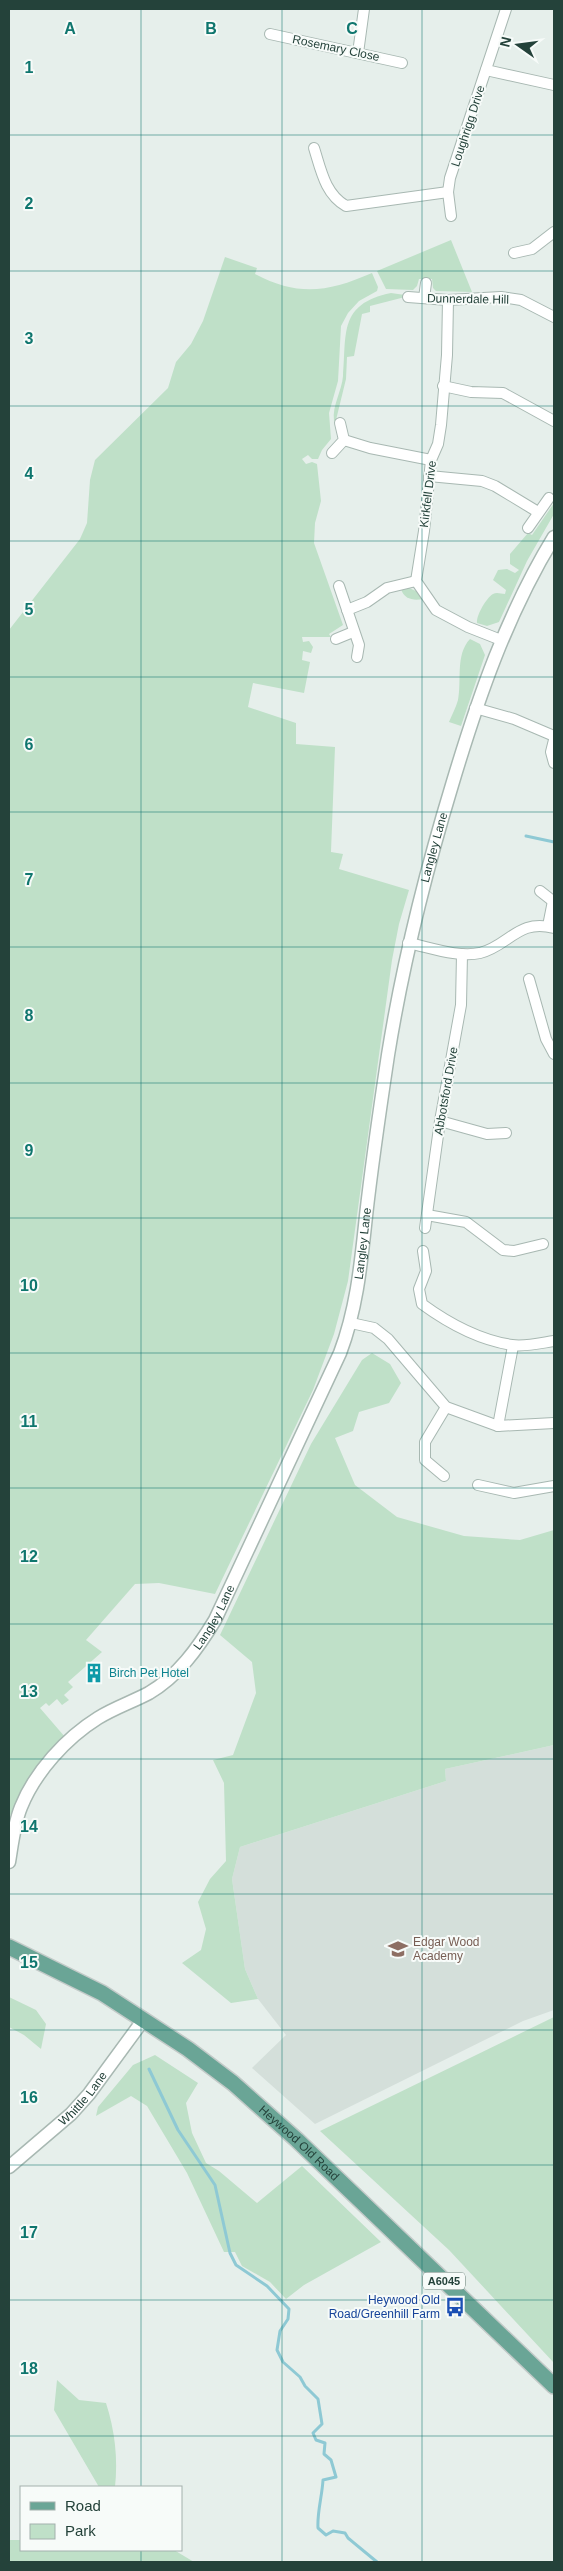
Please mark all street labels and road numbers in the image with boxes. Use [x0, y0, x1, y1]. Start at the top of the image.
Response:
street label: Rosemary Close [291, 32, 381, 64]
street label: Loughrigg Drive [448, 83, 488, 168]
street label: Dunnerdale Hill [427, 291, 509, 307]
street label: Kirkfell Drive [417, 459, 439, 528]
street label: Langley Lane [418, 810, 451, 884]
street label: Abbotsford Drive [431, 1045, 461, 1136]
street label: Langley Lane [352, 1207, 374, 1280]
street label: Langley Lane [190, 1582, 238, 1653]
street label: Whittle Lane [56, 2069, 110, 2128]
street label: Heywood Old Road [256, 2102, 342, 2184]
road number: A6045 [423, 2272, 465, 2290]

